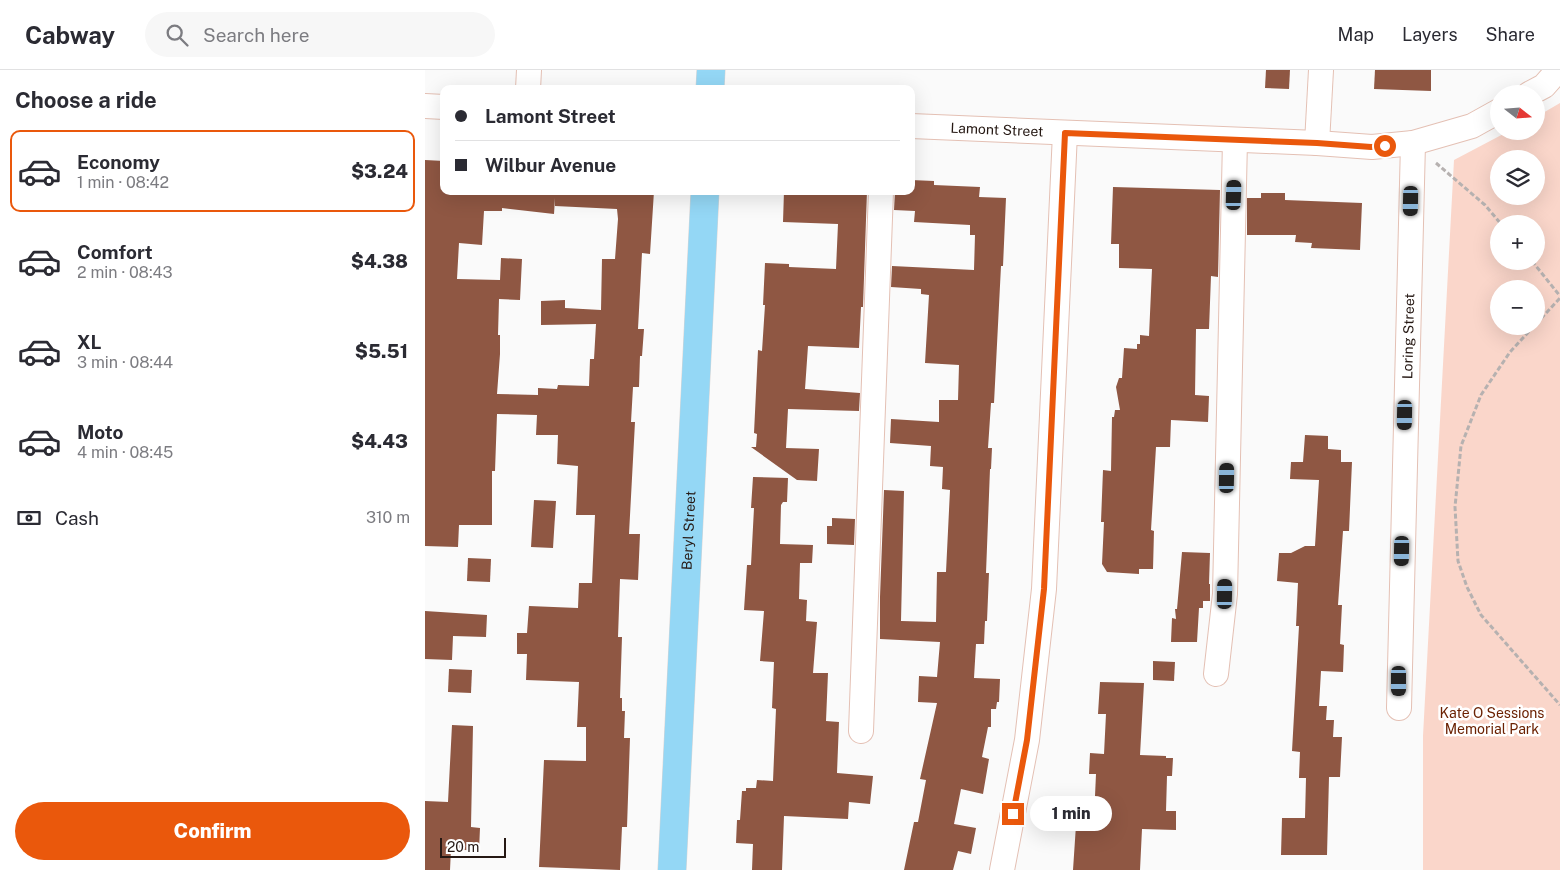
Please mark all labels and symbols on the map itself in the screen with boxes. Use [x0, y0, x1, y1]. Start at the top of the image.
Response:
north arrow [1490, 85, 1545, 140]
street label: Lamont Street [950, 120, 1044, 140]
route start [1374, 135, 1396, 157]
car [1225, 180, 1242, 210]
car [1403, 186, 1418, 216]
street label: Loring Street [1399, 293, 1417, 379]
car [1397, 400, 1412, 430]
car [1219, 463, 1234, 493]
street label: Beryl Street [679, 490, 698, 570]
car [1394, 536, 1409, 566]
car [1217, 579, 1232, 609]
car [1391, 666, 1406, 696]
park label: Kate O Sessions Memorial Park [1440, 705, 1544, 737]
callout: 1 min [1031, 796, 1113, 832]
route end [1002, 803, 1024, 825]
scale bar [440, 835, 506, 858]

